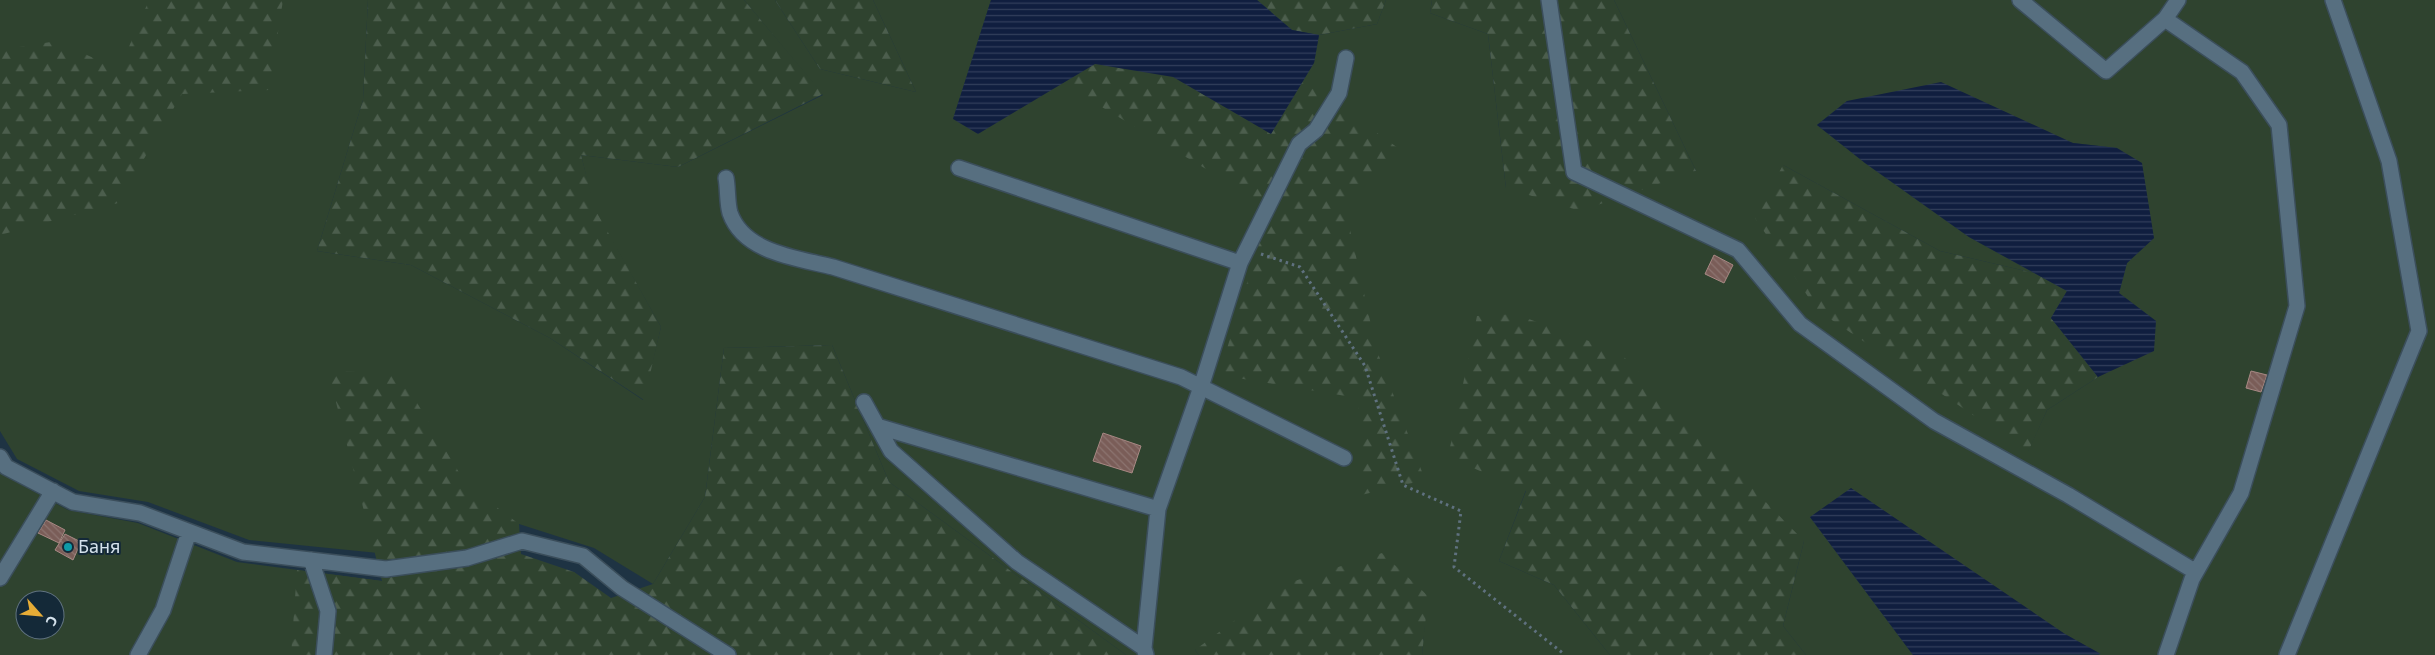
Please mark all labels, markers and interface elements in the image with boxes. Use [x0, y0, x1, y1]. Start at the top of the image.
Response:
place label: Баня [78, 534, 121, 558]
marker: Баня [62, 541, 74, 553]
north arrow [15, 590, 65, 640]
text: С [42, 613, 63, 629]

